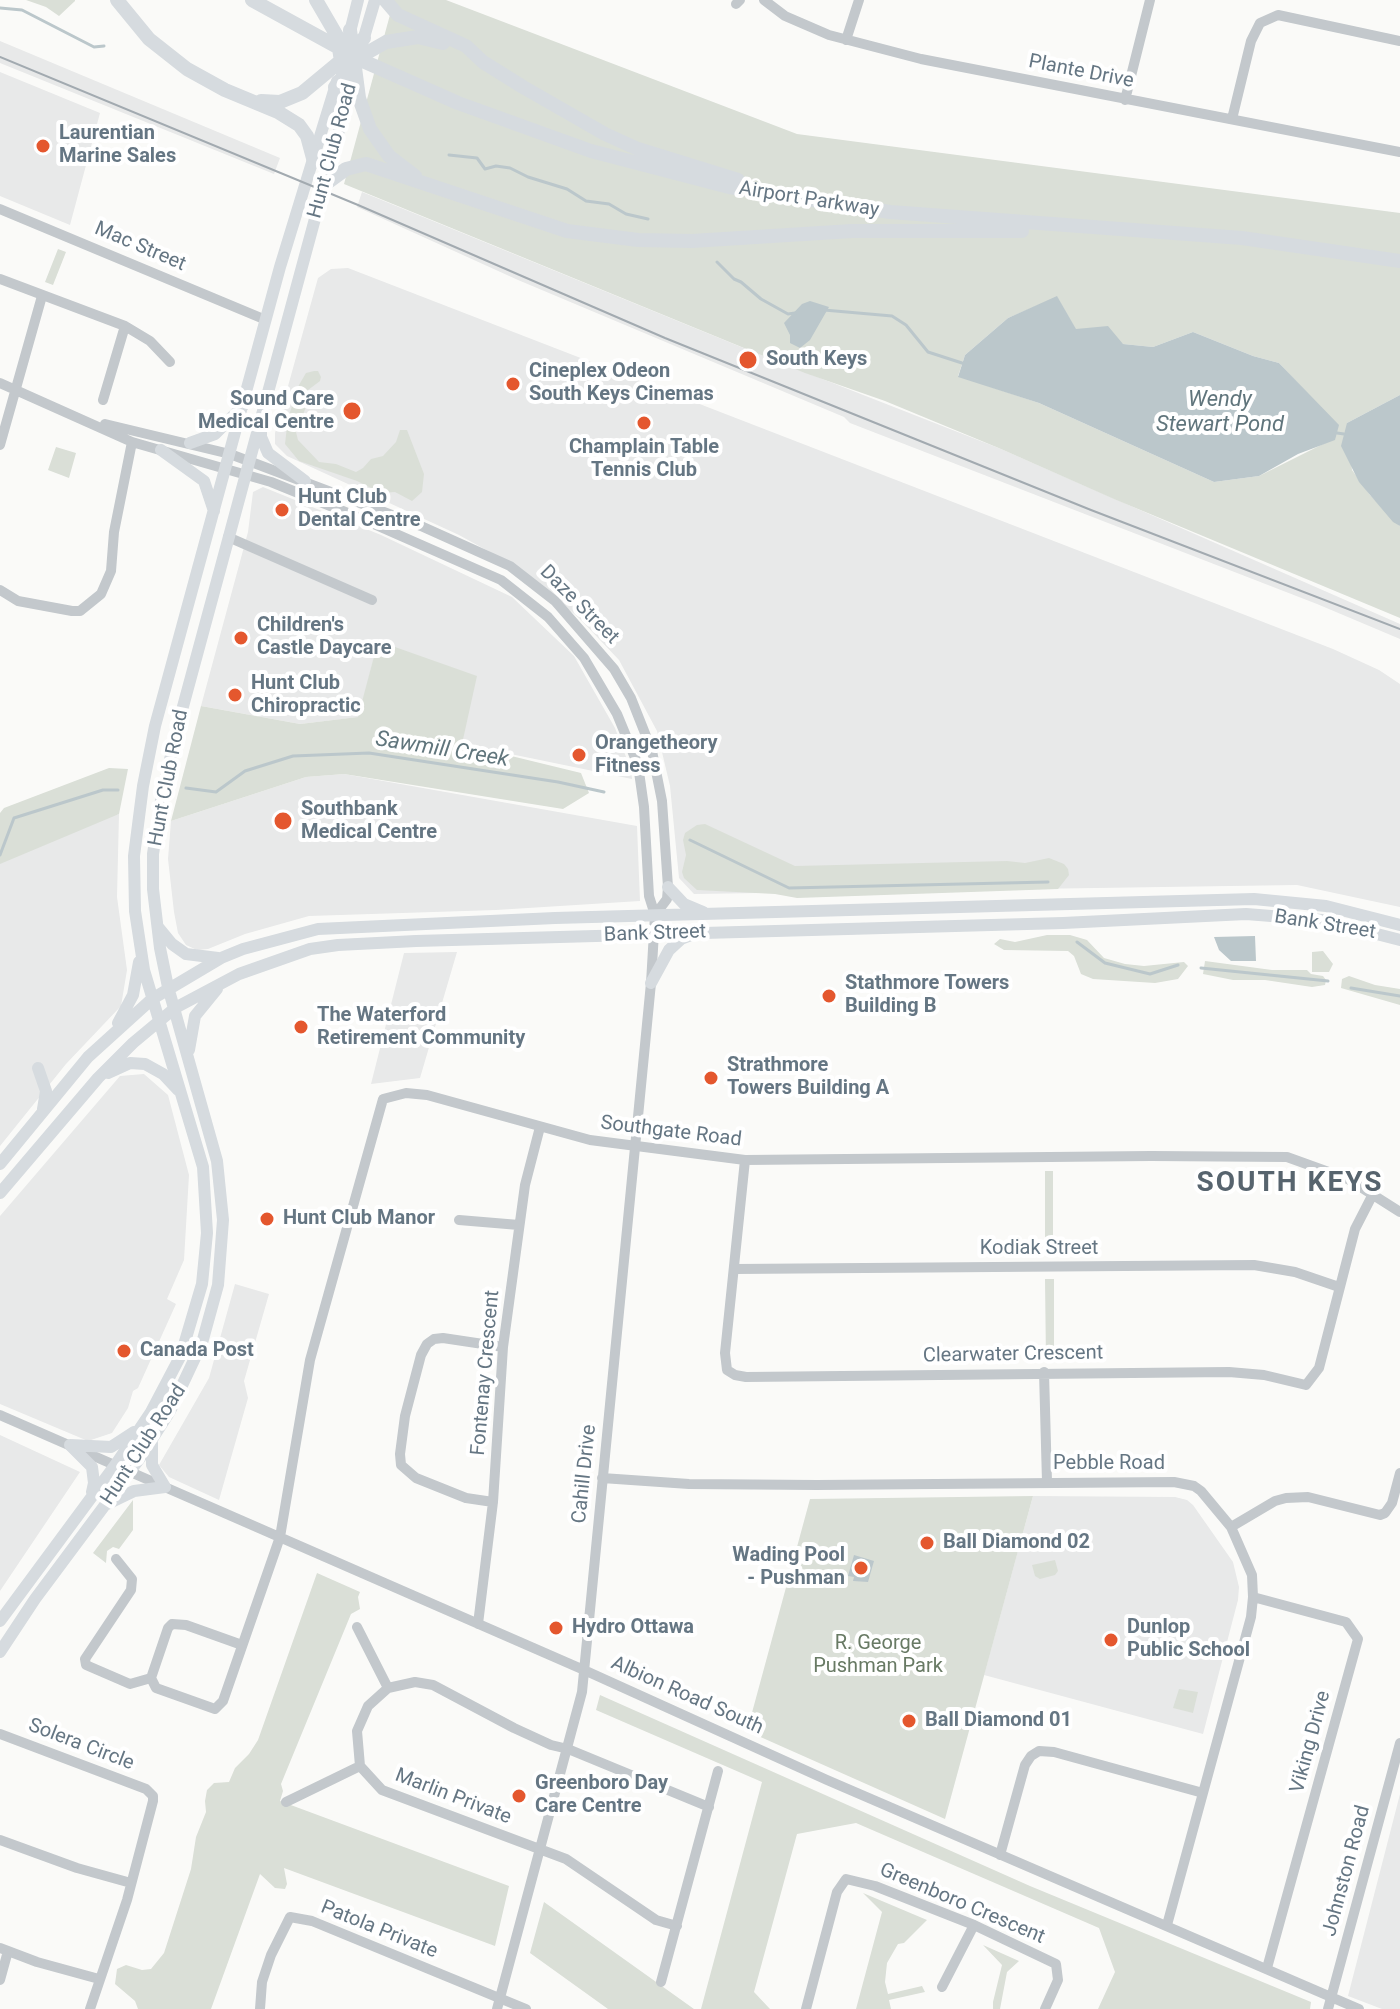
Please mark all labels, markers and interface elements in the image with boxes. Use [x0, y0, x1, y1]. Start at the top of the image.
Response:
street label: Plante Drive [1026, 50, 1136, 94]
street label: Hunt Club Road [303, 81, 363, 221]
place label: Laurentian Marine Sales [59, 122, 176, 169]
marker: Laurentian Marine Sales [34, 137, 52, 155]
street label: Airport Parkway [737, 177, 881, 223]
street label: Mac Street [91, 217, 189, 277]
place label: South Keys [766, 348, 867, 372]
marker: South Keys [737, 349, 759, 371]
place label: Cineplex Odeon South Keys Cinemas [529, 360, 714, 407]
marker: Cineplex Odeon South Keys Cinemas [504, 375, 522, 393]
water label: Wendy Stewart Pond [1156, 387, 1284, 438]
place label: Sound Care Medical Centre [198, 388, 334, 435]
marker: Sound Care Medical Centre [341, 400, 363, 422]
marker: Champlain Table Tennis Club [635, 414, 653, 432]
place label: Champlain Table Tennis Club [569, 436, 719, 483]
place label: Hunt Club Dental Centre [298, 486, 421, 533]
marker: Hunt Club Dental Centre [273, 501, 291, 519]
street label: Daze Street [534, 560, 624, 650]
place label: Children's Castle Daycare [257, 614, 391, 661]
marker: Children's Castle Daycare [232, 629, 250, 647]
place label: Hunt Club Chiropractic [251, 672, 361, 719]
marker: Hunt Club Chiropractic [226, 686, 244, 704]
street label: Hunt Club Road [144, 708, 194, 848]
water label: Sawmill Creek [374, 726, 510, 774]
place label: Orangetheory Fitness [595, 732, 718, 779]
marker: Orangetheory Fitness [570, 746, 588, 764]
place label: Southbank Medical Centre [301, 798, 437, 845]
marker: Southbank Medical Centre [272, 810, 294, 832]
street label: Bank Street [1273, 905, 1377, 945]
street label: Bank Street [603, 920, 707, 948]
place label: Stathmore Towers Building B [845, 972, 1009, 1019]
marker: Stathmore Towers Building B [820, 987, 838, 1005]
place label: The Waterford Retirement Community [317, 1004, 525, 1051]
marker: The Waterford Retirement Community [292, 1018, 310, 1036]
place label: Strathmore Towers Building A [727, 1054, 889, 1101]
marker: Strathmore Towers Building A [702, 1069, 720, 1087]
street label: Southgate Road [599, 1111, 743, 1153]
district label: SOUTH KEYS [1197, 1167, 1383, 1201]
place label: Hunt Club Manor [283, 1207, 435, 1231]
marker: Hunt Club Manor [258, 1210, 276, 1228]
street label: Kodiak Street [980, 1237, 1098, 1261]
street label: Fontenay Crescent [467, 1289, 505, 1457]
place label: Canada Post [140, 1339, 254, 1363]
street label: Clearwater Crescent [923, 1341, 1103, 1369]
marker: Canada Post [115, 1342, 133, 1360]
street label: Hunt Club Road [96, 1380, 192, 1510]
street label: Cahill Drive [568, 1423, 602, 1525]
street label: Pebble Road [1053, 1452, 1165, 1476]
place label: Ball Diamond 02 [943, 1531, 1090, 1555]
marker: Ball Diamond 02 [918, 1534, 936, 1552]
place label: Wading Pool - Pushman [732, 1544, 845, 1591]
marker: Wading Pool - Pushman [852, 1559, 870, 1577]
place label: Hydro Ottawa [572, 1616, 694, 1640]
place label: Dunlop Public School [1127, 1616, 1250, 1663]
marker: Hydro Ottawa [547, 1619, 565, 1637]
marker: Dunlop Public School [1102, 1631, 1120, 1649]
park label: R. George Pushman Park [813, 1632, 943, 1679]
street label: Albion Road South [607, 1652, 767, 1740]
street label: Viking Drive [1286, 1688, 1336, 1796]
place label: Ball Diamond 01 [925, 1709, 1072, 1733]
marker: Ball Diamond 01 [900, 1712, 918, 1730]
street label: Solera Circle [25, 1714, 137, 1776]
street label: Marlin Private [391, 1764, 515, 1830]
place label: Greenboro Day Care Centre [535, 1772, 668, 1819]
marker: Greenboro Day Care Centre [510, 1787, 528, 1805]
street label: Johnston Road [1318, 1803, 1376, 1939]
street label: Greenboro Crescent [876, 1858, 1048, 1950]
street label: Patola Private [317, 1896, 441, 1964]

